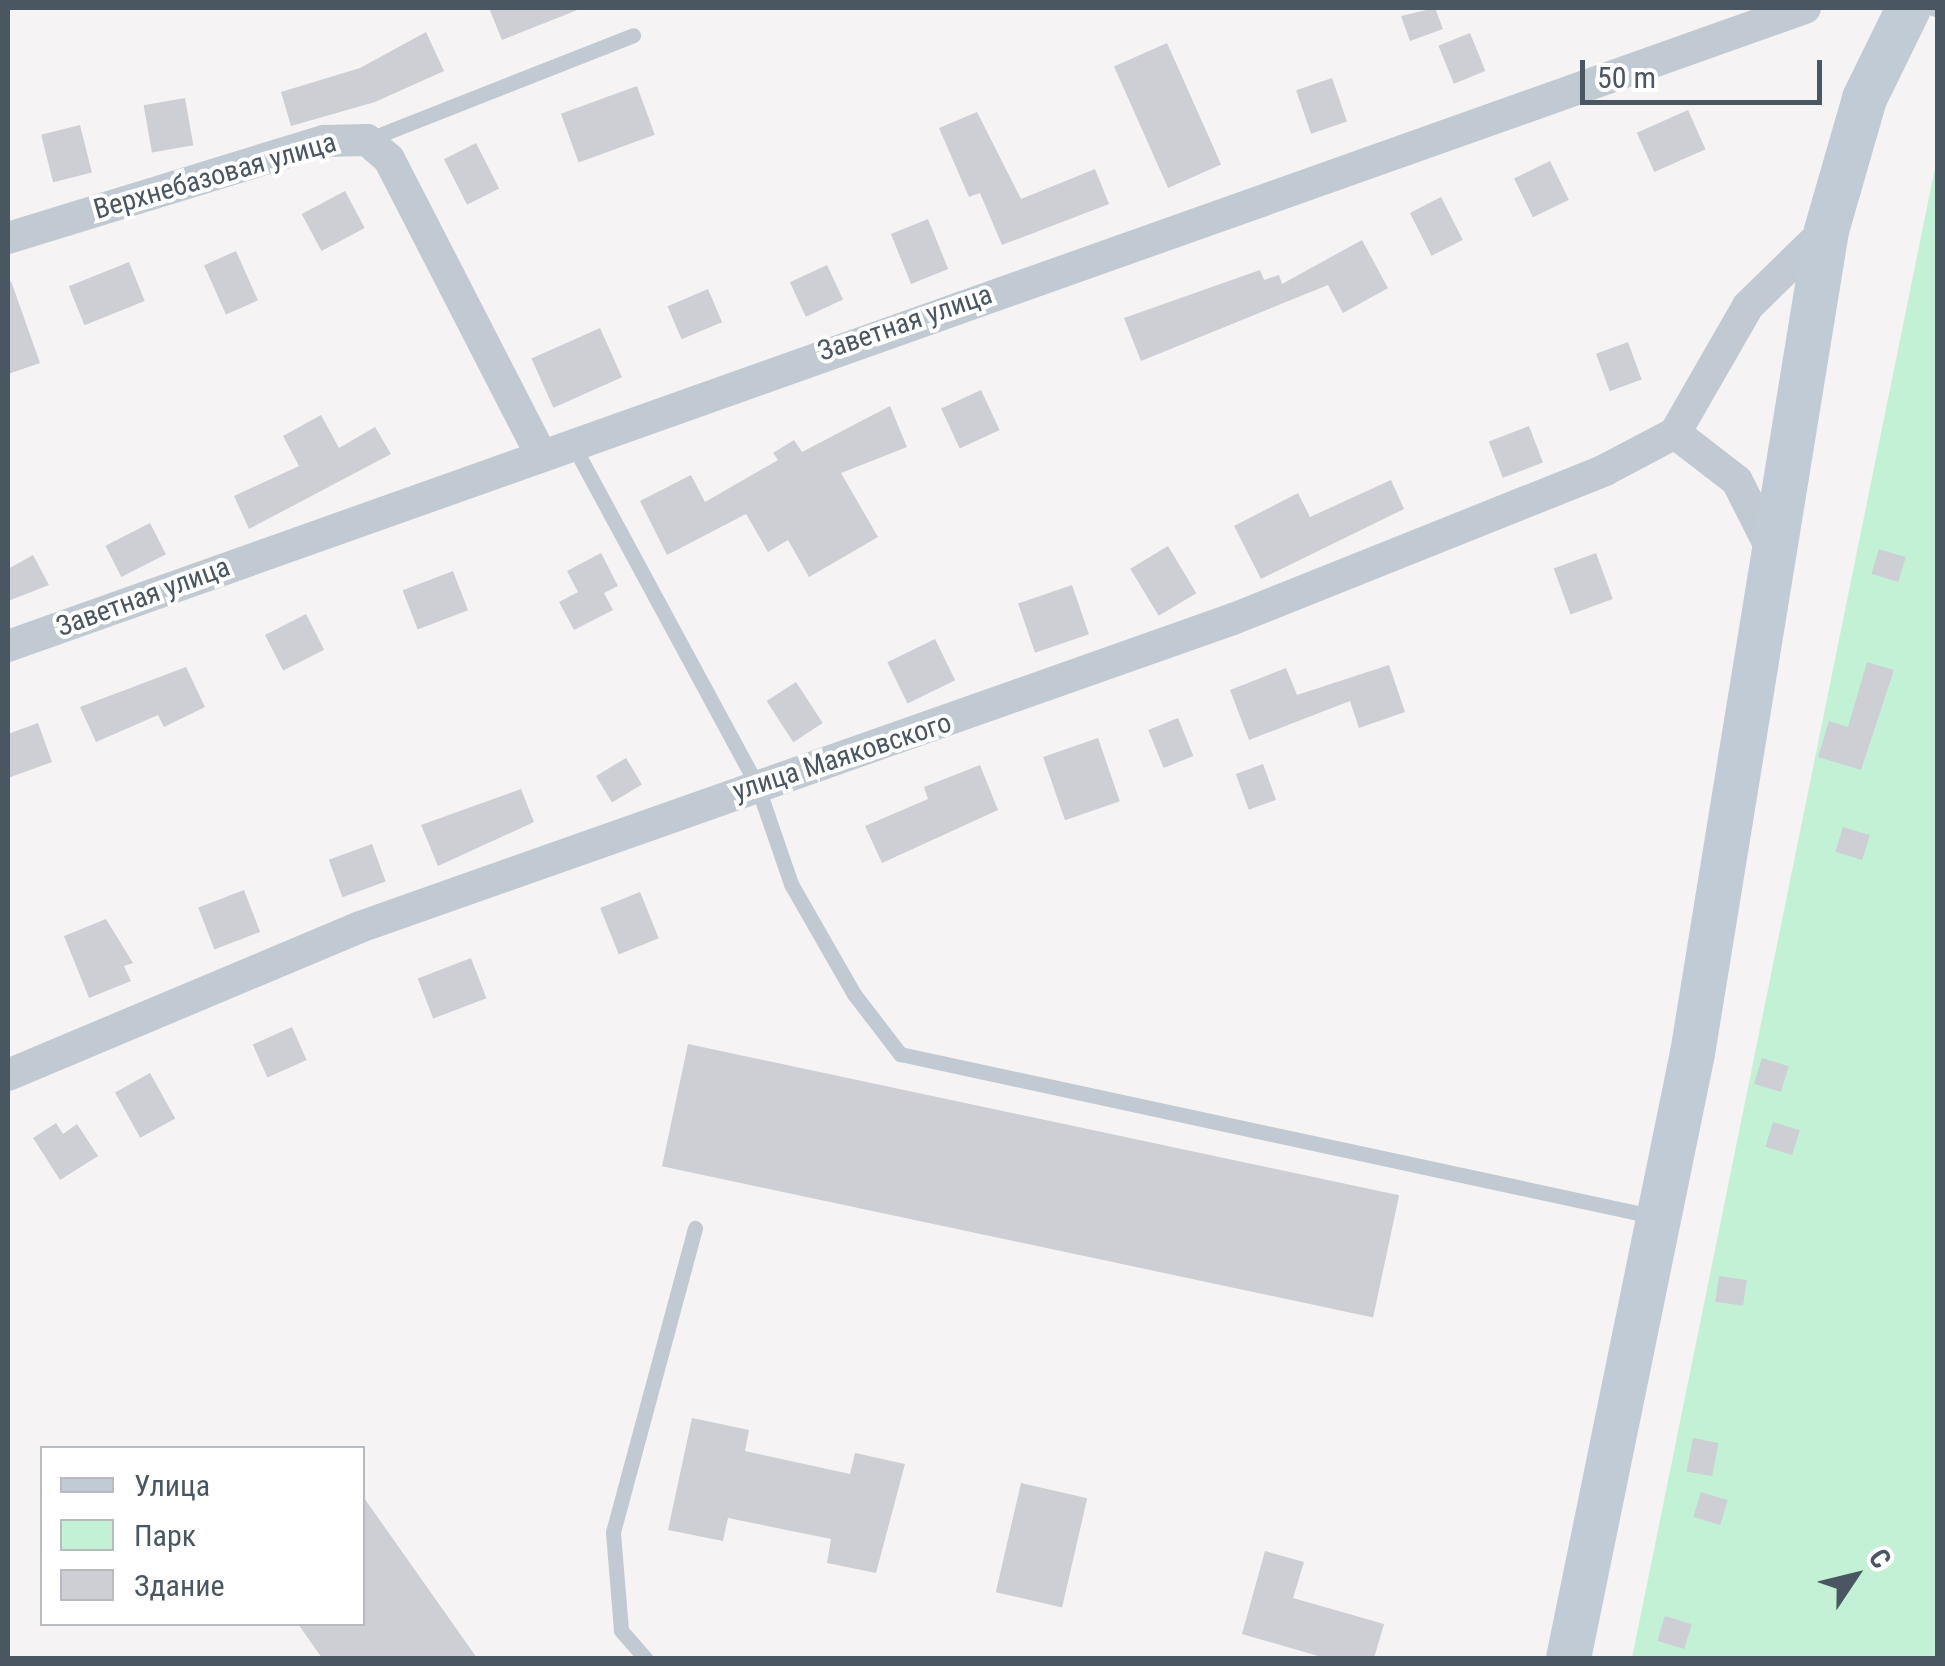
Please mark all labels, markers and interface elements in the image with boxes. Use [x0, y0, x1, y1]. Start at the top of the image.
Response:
scale bar [1585, 40, 1828, 102]
text: 50 m [1597, 60, 1656, 95]
street label: Верхнебазовая улица [90, 125, 340, 227]
street label: Заветная улица [813, 277, 997, 369]
street label: Заветная улица [52, 550, 234, 644]
street label: улица Маяковского [728, 706, 956, 808]
legend [40, 1446, 365, 1626]
text: Улица [134, 1468, 210, 1503]
text: Парк [134, 1518, 196, 1553]
north arrow [1805, 1526, 1905, 1626]
text: С [1862, 1543, 1898, 1575]
text: Здание [134, 1568, 225, 1603]

